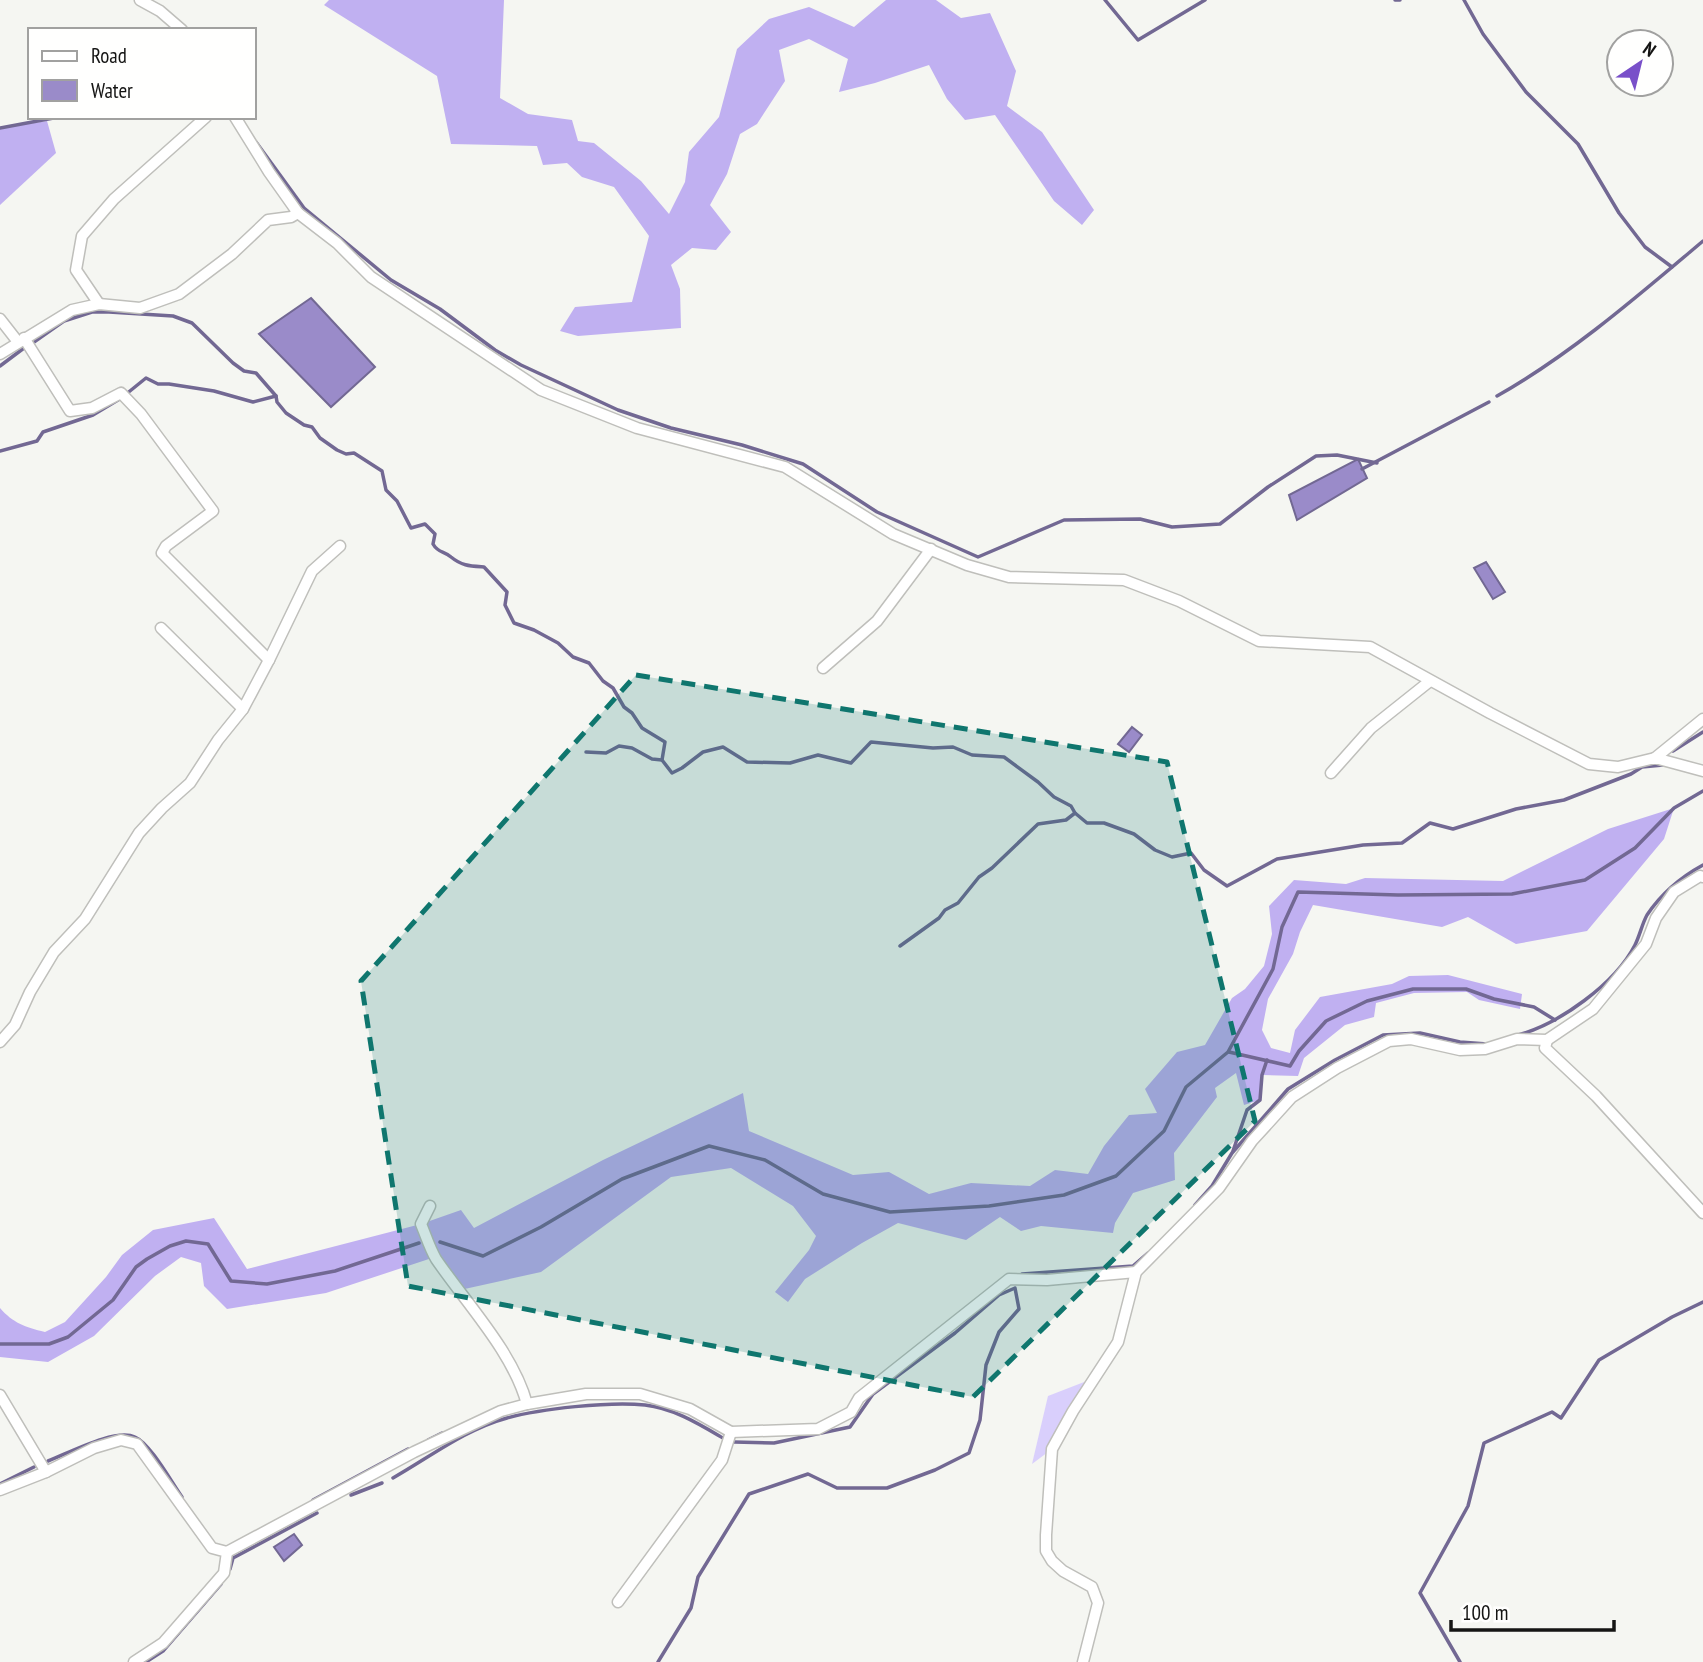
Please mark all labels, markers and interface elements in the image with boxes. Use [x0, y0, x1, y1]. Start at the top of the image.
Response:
legend [28, 28, 256, 119]
north arrow [1605, 28, 1675, 98]
text: N [1639, 36, 1661, 62]
text: Road [91, 42, 127, 69]
text: Water [91, 77, 133, 104]
scale bar [1451, 1588, 1614, 1632]
text: 100 m [1462, 1599, 1508, 1626]

